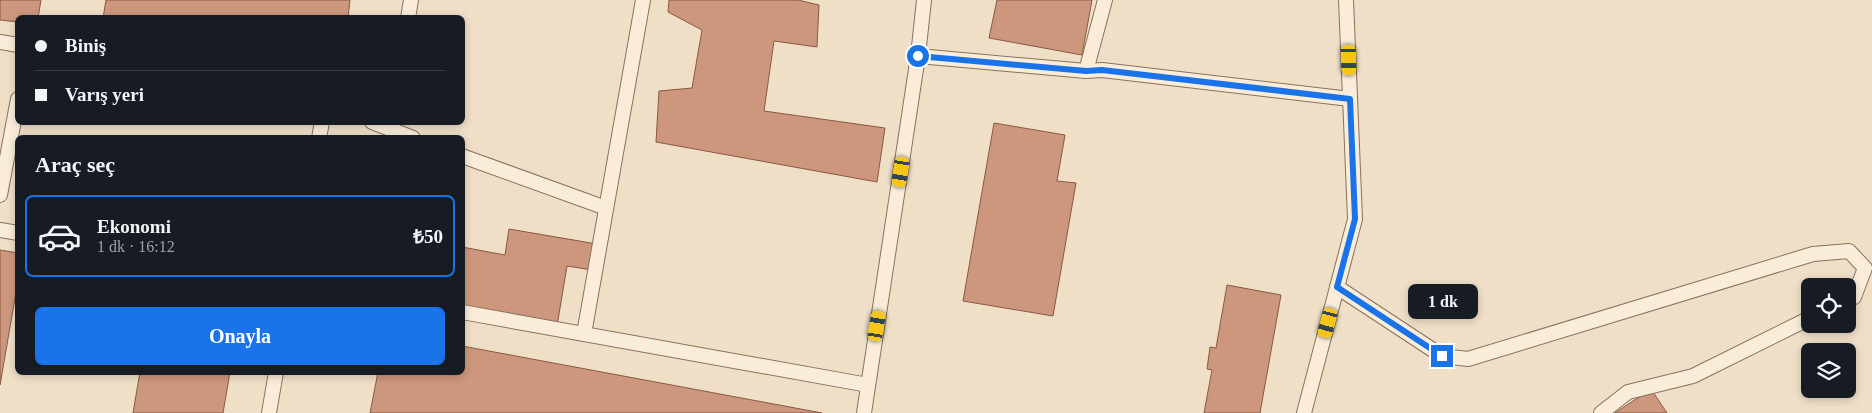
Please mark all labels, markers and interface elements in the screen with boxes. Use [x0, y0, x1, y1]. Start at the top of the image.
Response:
text: Biniş [65, 35, 106, 56]
route start [907, 45, 929, 67]
car [1340, 45, 1357, 75]
text: Varış yeri [65, 84, 144, 105]
text: Araç seç [35, 152, 115, 177]
car [891, 156, 910, 188]
icon: car [37, 214, 82, 259]
text: Ekonomi [97, 216, 171, 237]
text: ₺50 [413, 226, 443, 247]
text: 1 dk · 16:12 [97, 238, 175, 255]
map controls [1801, 278, 1856, 398]
button: locate [1801, 278, 1856, 333]
callout: 1 dk [1407, 284, 1477, 318]
text: 1 dk [1428, 293, 1458, 310]
button: Onayla [35, 307, 445, 365]
car [1316, 307, 1339, 339]
car [867, 310, 886, 342]
button: layers [1801, 343, 1856, 398]
route end [1431, 345, 1453, 367]

